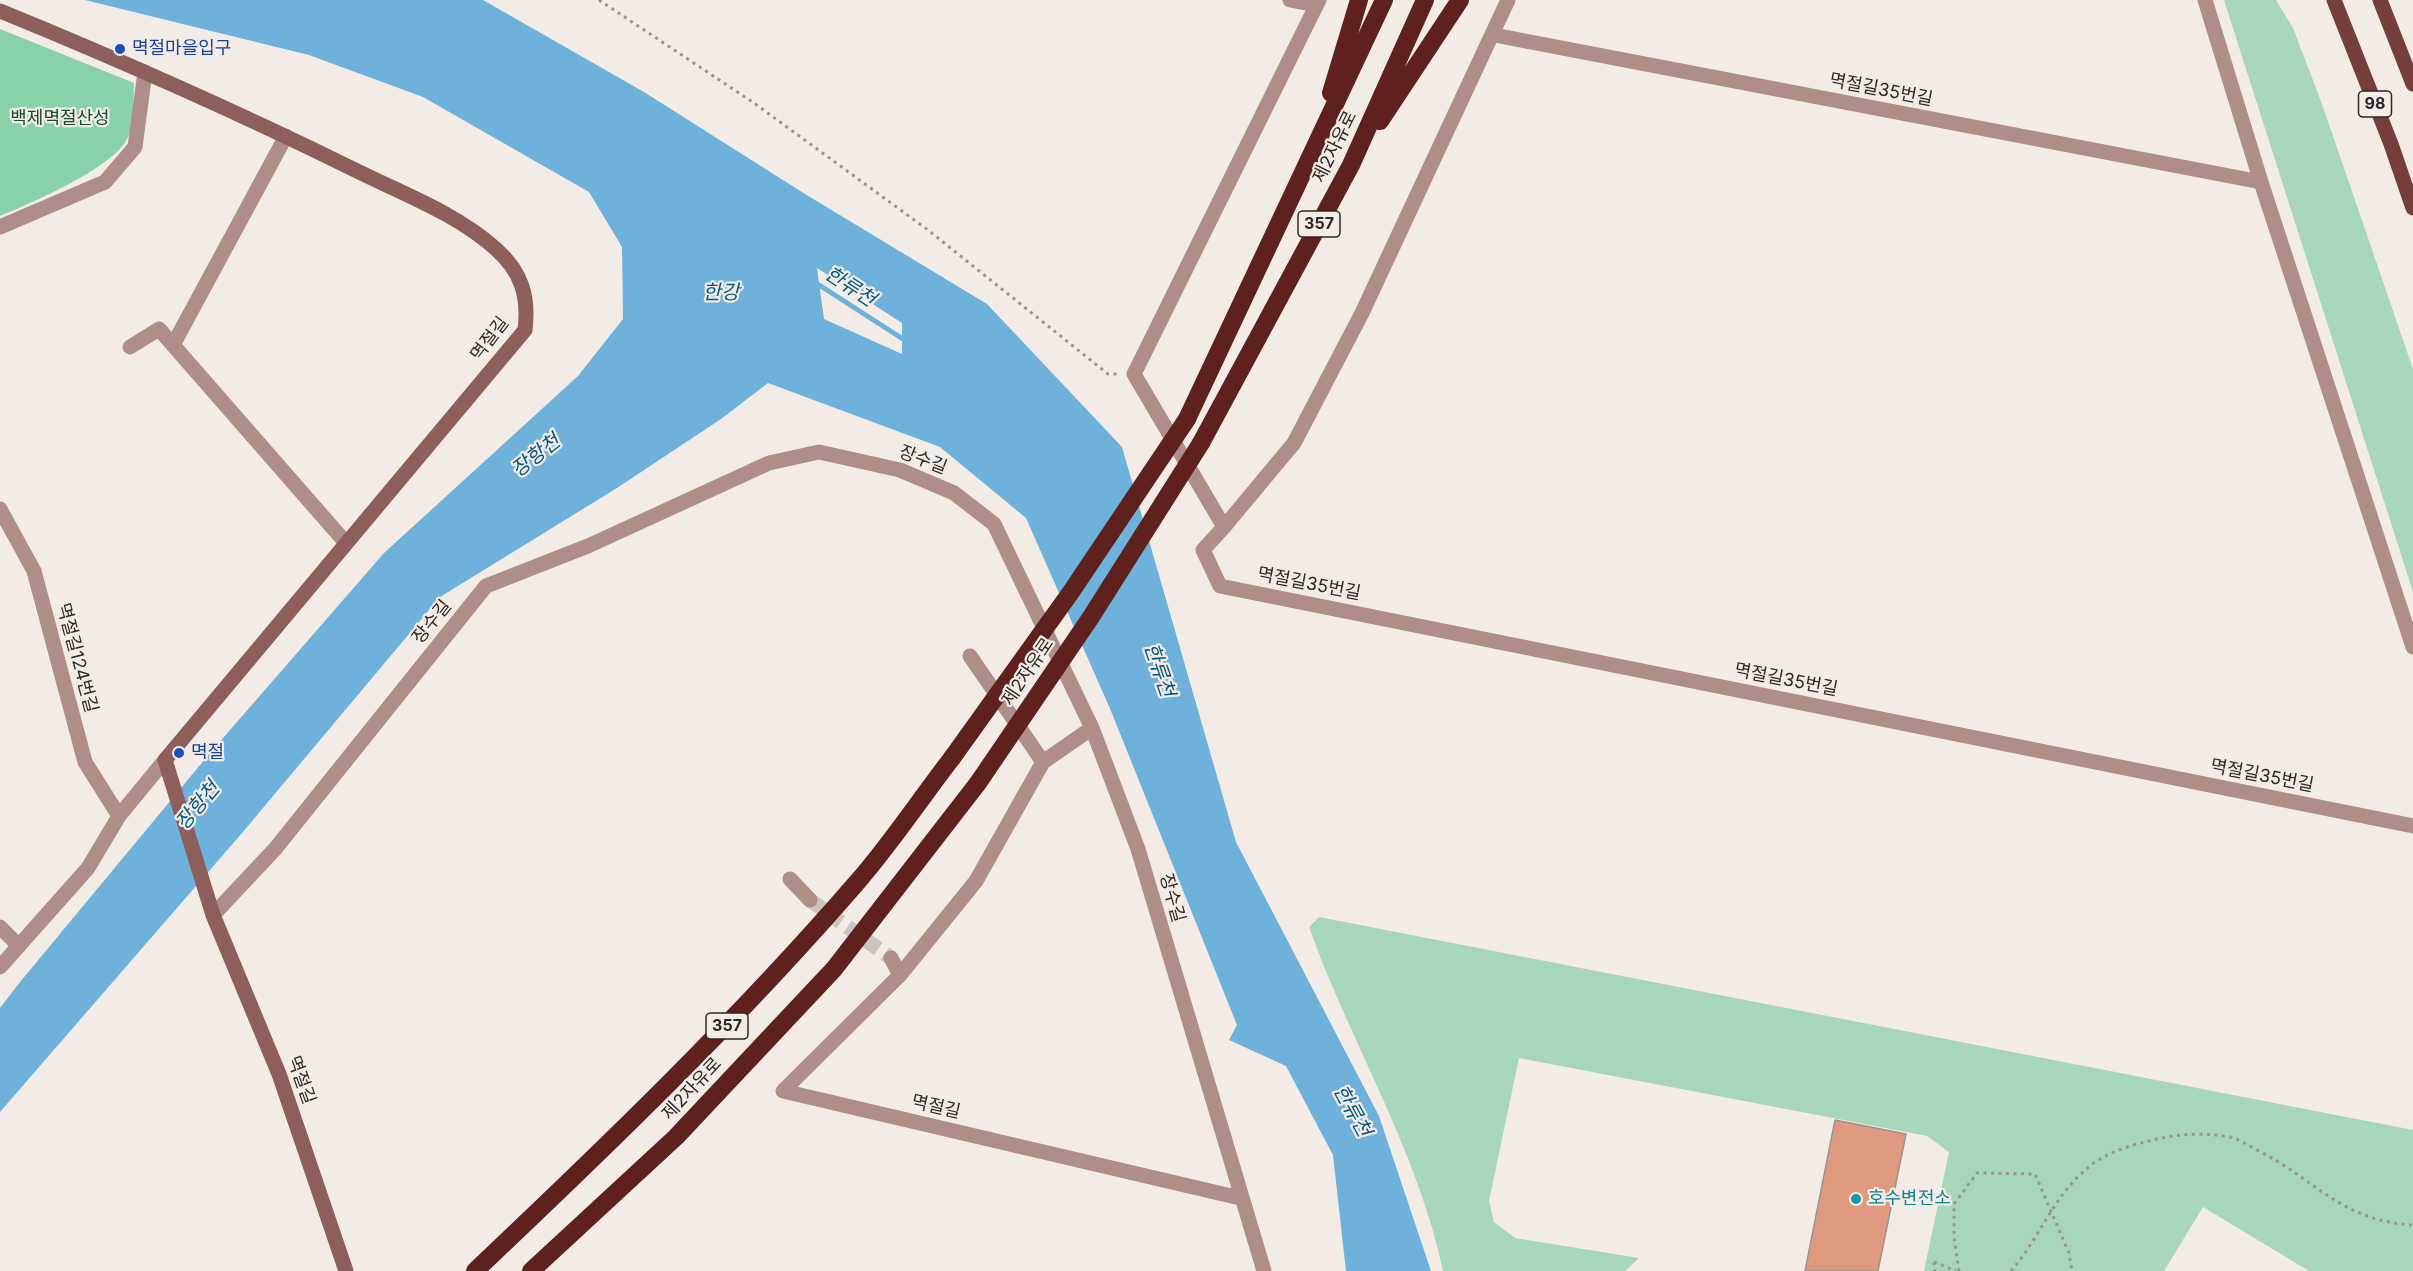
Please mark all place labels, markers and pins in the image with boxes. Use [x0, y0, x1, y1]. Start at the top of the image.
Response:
place label: 멱절마을입구 [132, 38, 231, 60]
marker: 멱절마을입구 [113, 42, 127, 56]
place label: 멱절 [191, 742, 224, 764]
marker: 멱절 [172, 746, 186, 760]
place label: 호수변전소 [1868, 1188, 1951, 1210]
marker: 호수변전소 [1849, 1192, 1863, 1206]

